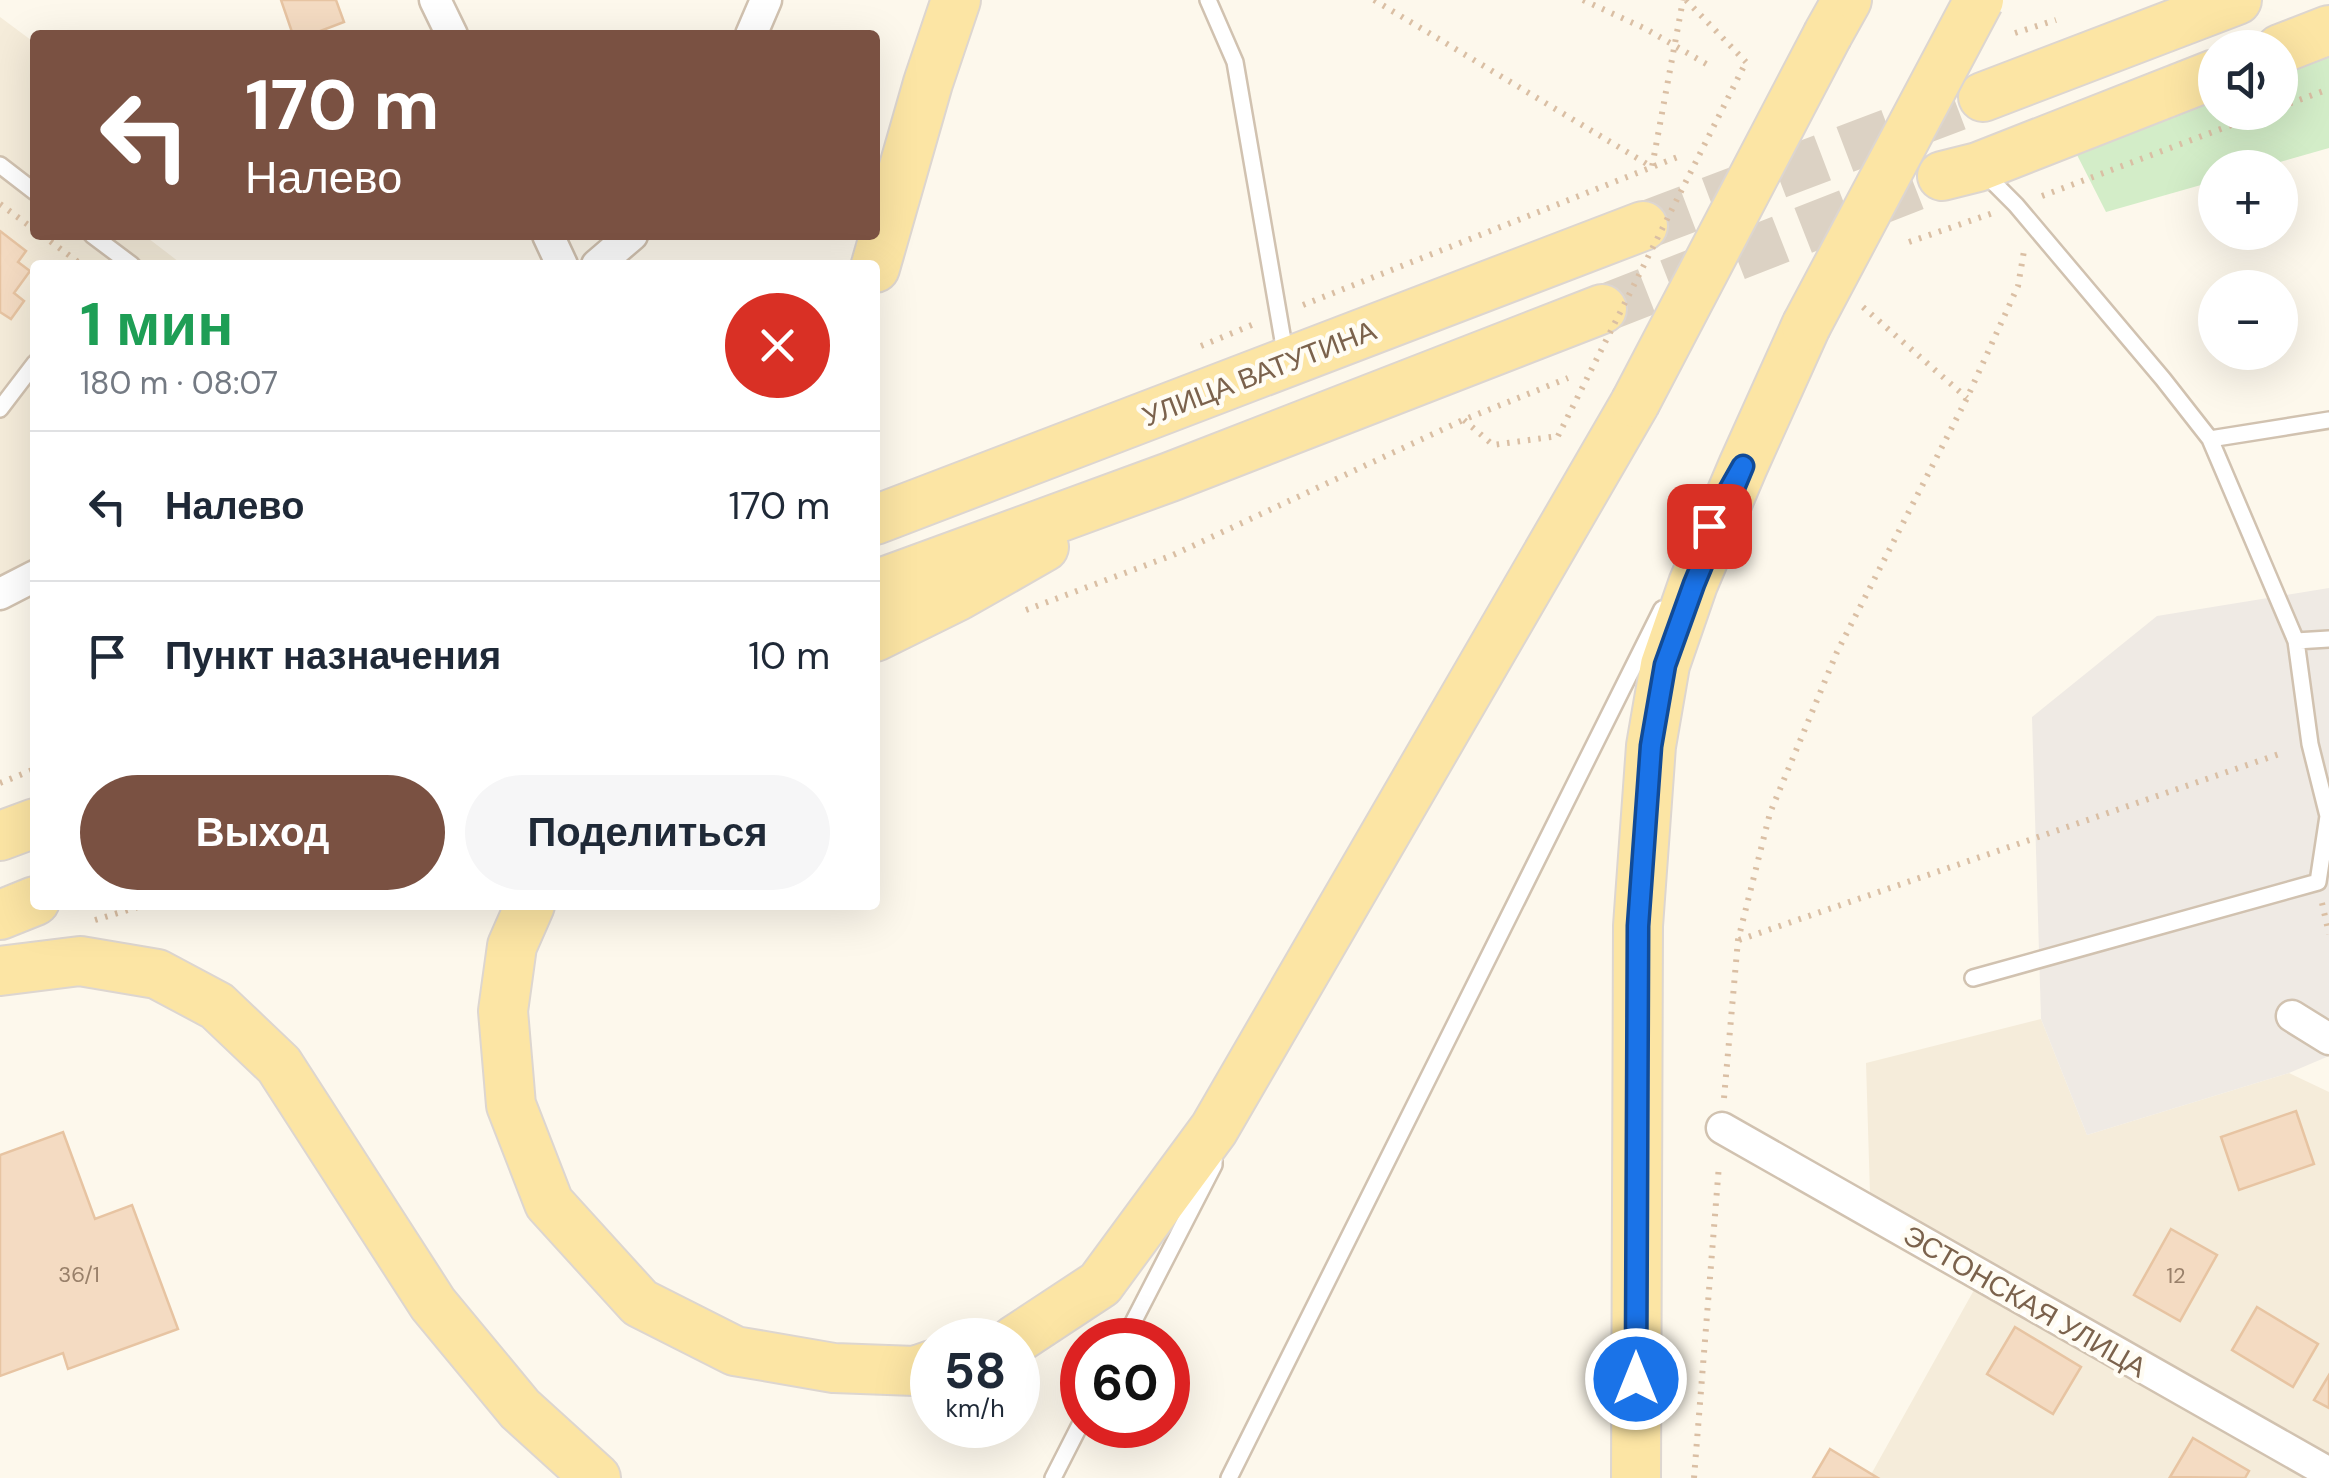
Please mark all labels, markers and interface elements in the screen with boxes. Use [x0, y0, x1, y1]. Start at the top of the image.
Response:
map controls [2198, 30, 2298, 370]
button: sound [2198, 30, 2298, 130]
text: 170 m [245, 60, 439, 151]
icon: left [80, 70, 210, 200]
text: Налево [245, 148, 402, 207]
button: + [2198, 150, 2298, 250]
button: − [2198, 270, 2298, 370]
text: 1 мин [80, 285, 233, 364]
button: close [725, 293, 830, 398]
street label: УЛИЦА ВАТУТИНА [1137, 312, 1382, 435]
text: 180 m · 08:07 [80, 362, 278, 404]
icon: left [80, 479, 135, 534]
text: Налево [165, 481, 304, 531]
text: 170 m [728, 481, 830, 531]
pin [1667, 484, 1752, 569]
icon: arrive [1682, 499, 1737, 554]
icon: arrive [80, 629, 135, 684]
text: Пункт назначения [165, 631, 501, 681]
text: 10 m [748, 631, 830, 681]
button: Выход [80, 775, 445, 890]
button: Поделиться [465, 775, 830, 890]
street label: ЭСТОНСКАЯ УЛИЦА [1896, 1217, 2153, 1386]
house number: 36/1 [58, 1260, 100, 1289]
house number: 12 [2166, 1261, 2186, 1290]
speed limit sign: 60 [1060, 1318, 1190, 1448]
position arrow [1584, 1327, 1688, 1431]
text: 58 [944, 1338, 1006, 1404]
text: km/h [945, 1392, 1005, 1425]

